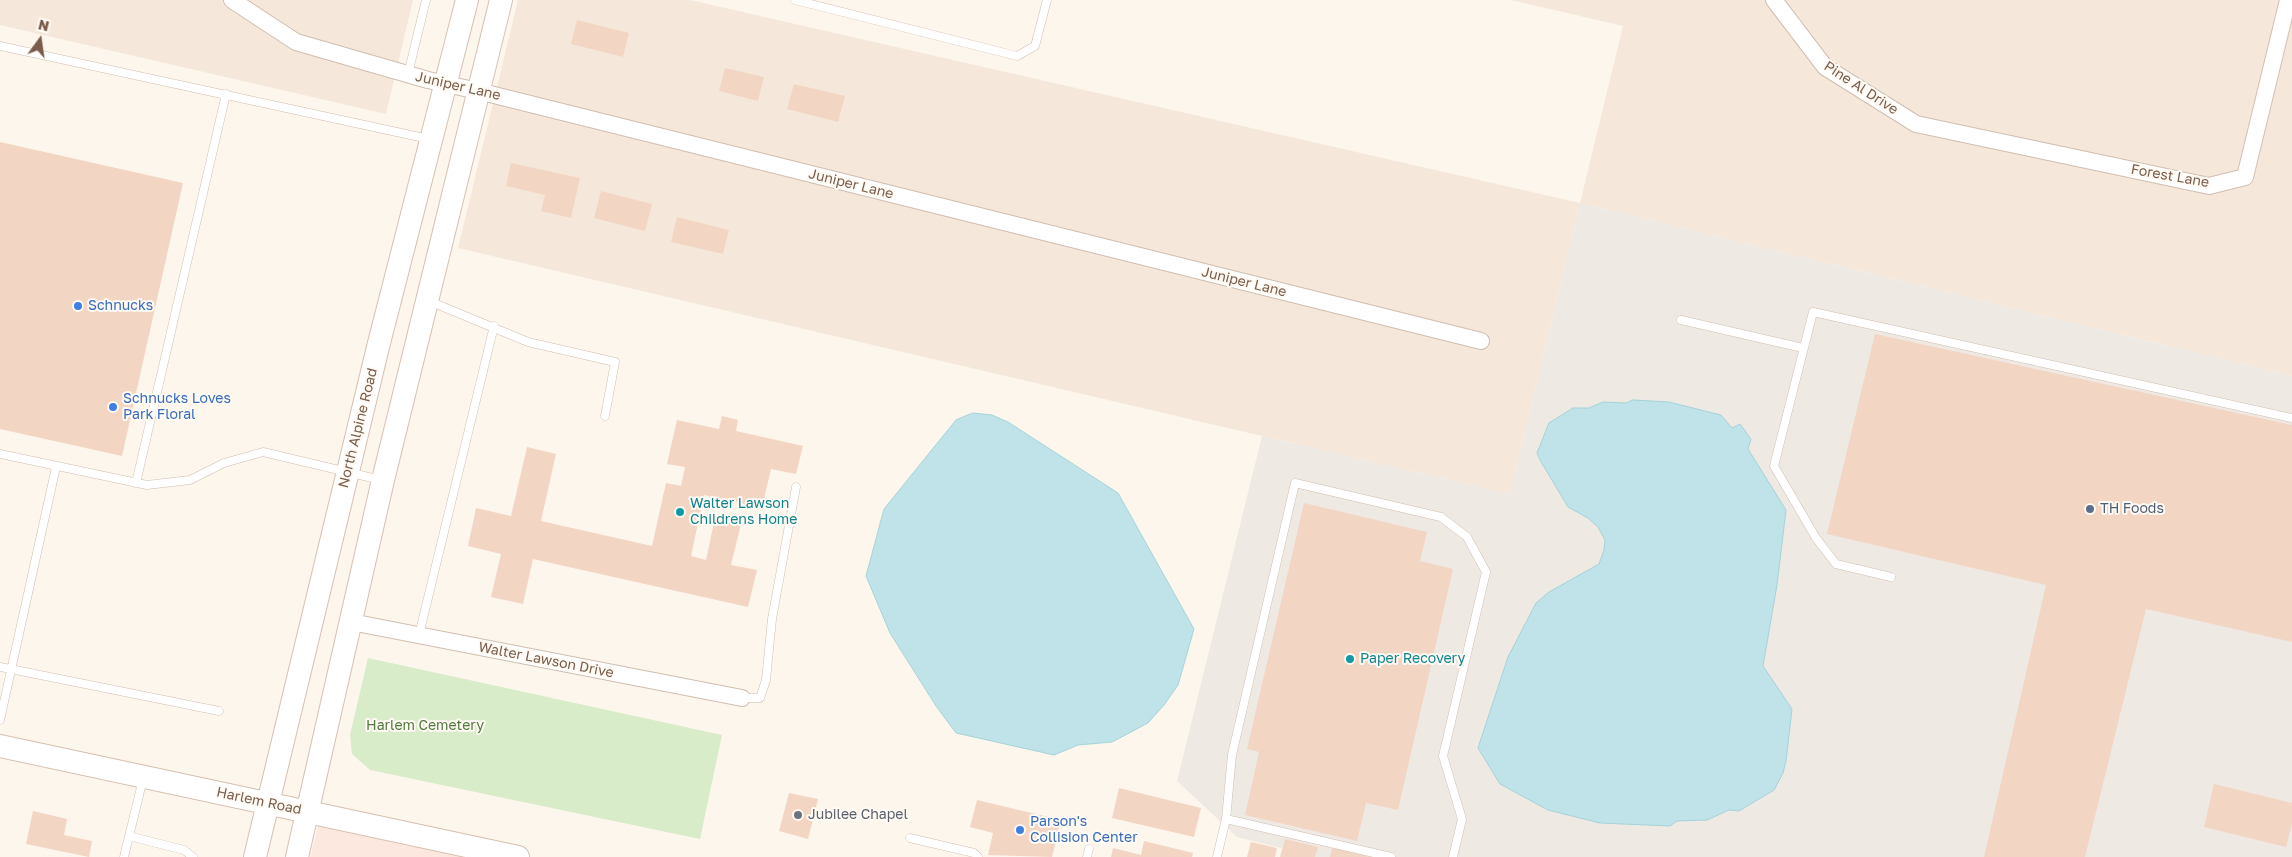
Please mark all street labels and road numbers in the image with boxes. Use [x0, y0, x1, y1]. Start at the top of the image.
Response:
street label: Pine Al Drive [1821, 58, 1901, 118]
street label: Juniper Lane [414, 68, 502, 104]
street label: Forest Lane [2129, 161, 2211, 191]
street label: Juniper Lane [807, 165, 895, 203]
street label: Juniper Lane [1200, 263, 1288, 301]
street label: North Alpine Road [335, 366, 381, 490]
street label: Walter Lawson Drive [477, 639, 615, 681]
street label: Harlem Road [215, 784, 303, 818]

